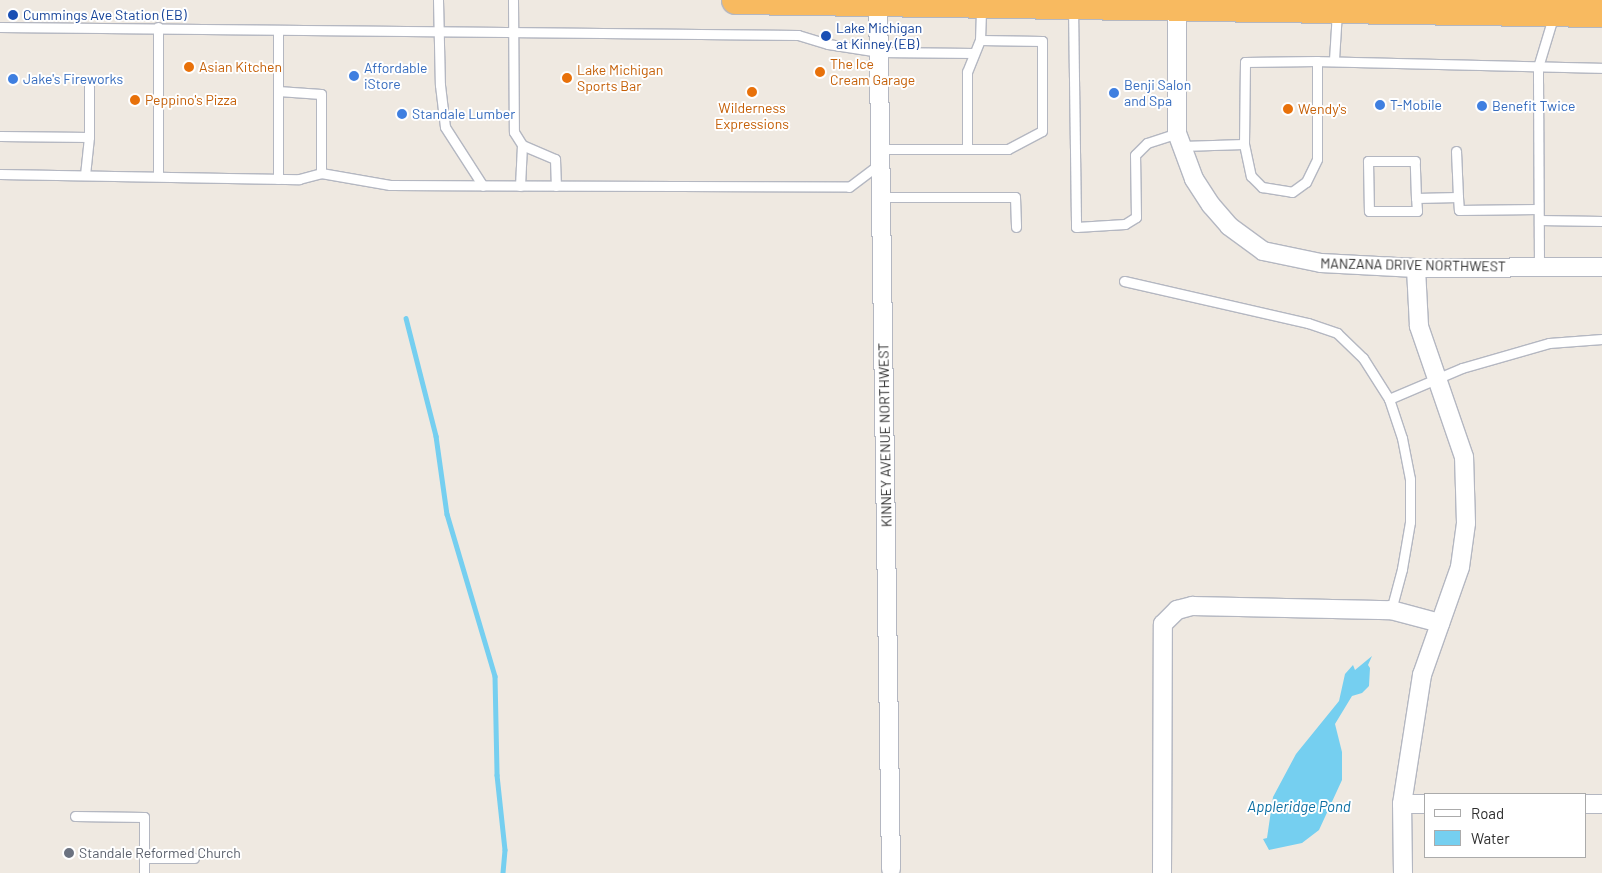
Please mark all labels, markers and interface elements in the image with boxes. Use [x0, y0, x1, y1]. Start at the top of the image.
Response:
place label: Cummings Ave Station (EB) [23, 7, 187, 23]
marker: Cummings Ave Station (EB) [7, 9, 19, 21]
place label: Lake Michigan at Kinney (EB) [836, 20, 922, 52]
marker: Lake Michigan at Kinney (EB) [820, 30, 832, 42]
place label: The Ice Cream Garage [830, 56, 915, 88]
place label: Asian Kitchen [199, 59, 282, 75]
place label: Affordable iStore [364, 60, 427, 92]
marker: Asian Kitchen [183, 61, 195, 73]
place label: Lake Michigan Sports Bar [577, 62, 663, 94]
marker: The Ice Cream Garage [814, 66, 826, 78]
marker: Affordable iStore [348, 70, 360, 82]
place label: Jake's Fireworks [23, 71, 123, 87]
marker: Lake Michigan Sports Bar [561, 72, 573, 84]
marker: Jake's Fireworks [7, 73, 19, 85]
place label: Benji Salon and Spa [1124, 77, 1191, 110]
marker: Wilderness Expressions [746, 86, 758, 98]
marker: Benji Salon and Spa [1108, 87, 1120, 99]
place label: Peppino's Pizza [145, 92, 237, 108]
marker: Peppino's Pizza [129, 94, 141, 106]
place label: T-Mobile [1390, 97, 1442, 113]
place label: Benefit Twice [1492, 98, 1575, 114]
marker: T-Mobile [1374, 99, 1386, 111]
place label: Wilderness Expressions [715, 100, 789, 132]
marker: Benefit Twice [1476, 100, 1488, 112]
place label: Wendy's [1298, 101, 1347, 117]
marker: Wendy's [1282, 103, 1294, 115]
place label: Standale Lumber [412, 106, 515, 122]
marker: Standale Lumber [396, 108, 408, 120]
street label: MANZANA DRIVE NORTHWEST [1320, 255, 1506, 275]
street label: KINNEY AVENUE NORTHWEST [875, 343, 895, 527]
legend [1424, 793, 1587, 858]
water label: Appleridge Pond [1247, 798, 1351, 816]
text: Road [1471, 804, 1504, 822]
text: Water [1471, 829, 1510, 847]
place label: Standale Reformed Church [79, 845, 241, 861]
marker: Standale Reformed Church [63, 847, 75, 859]

